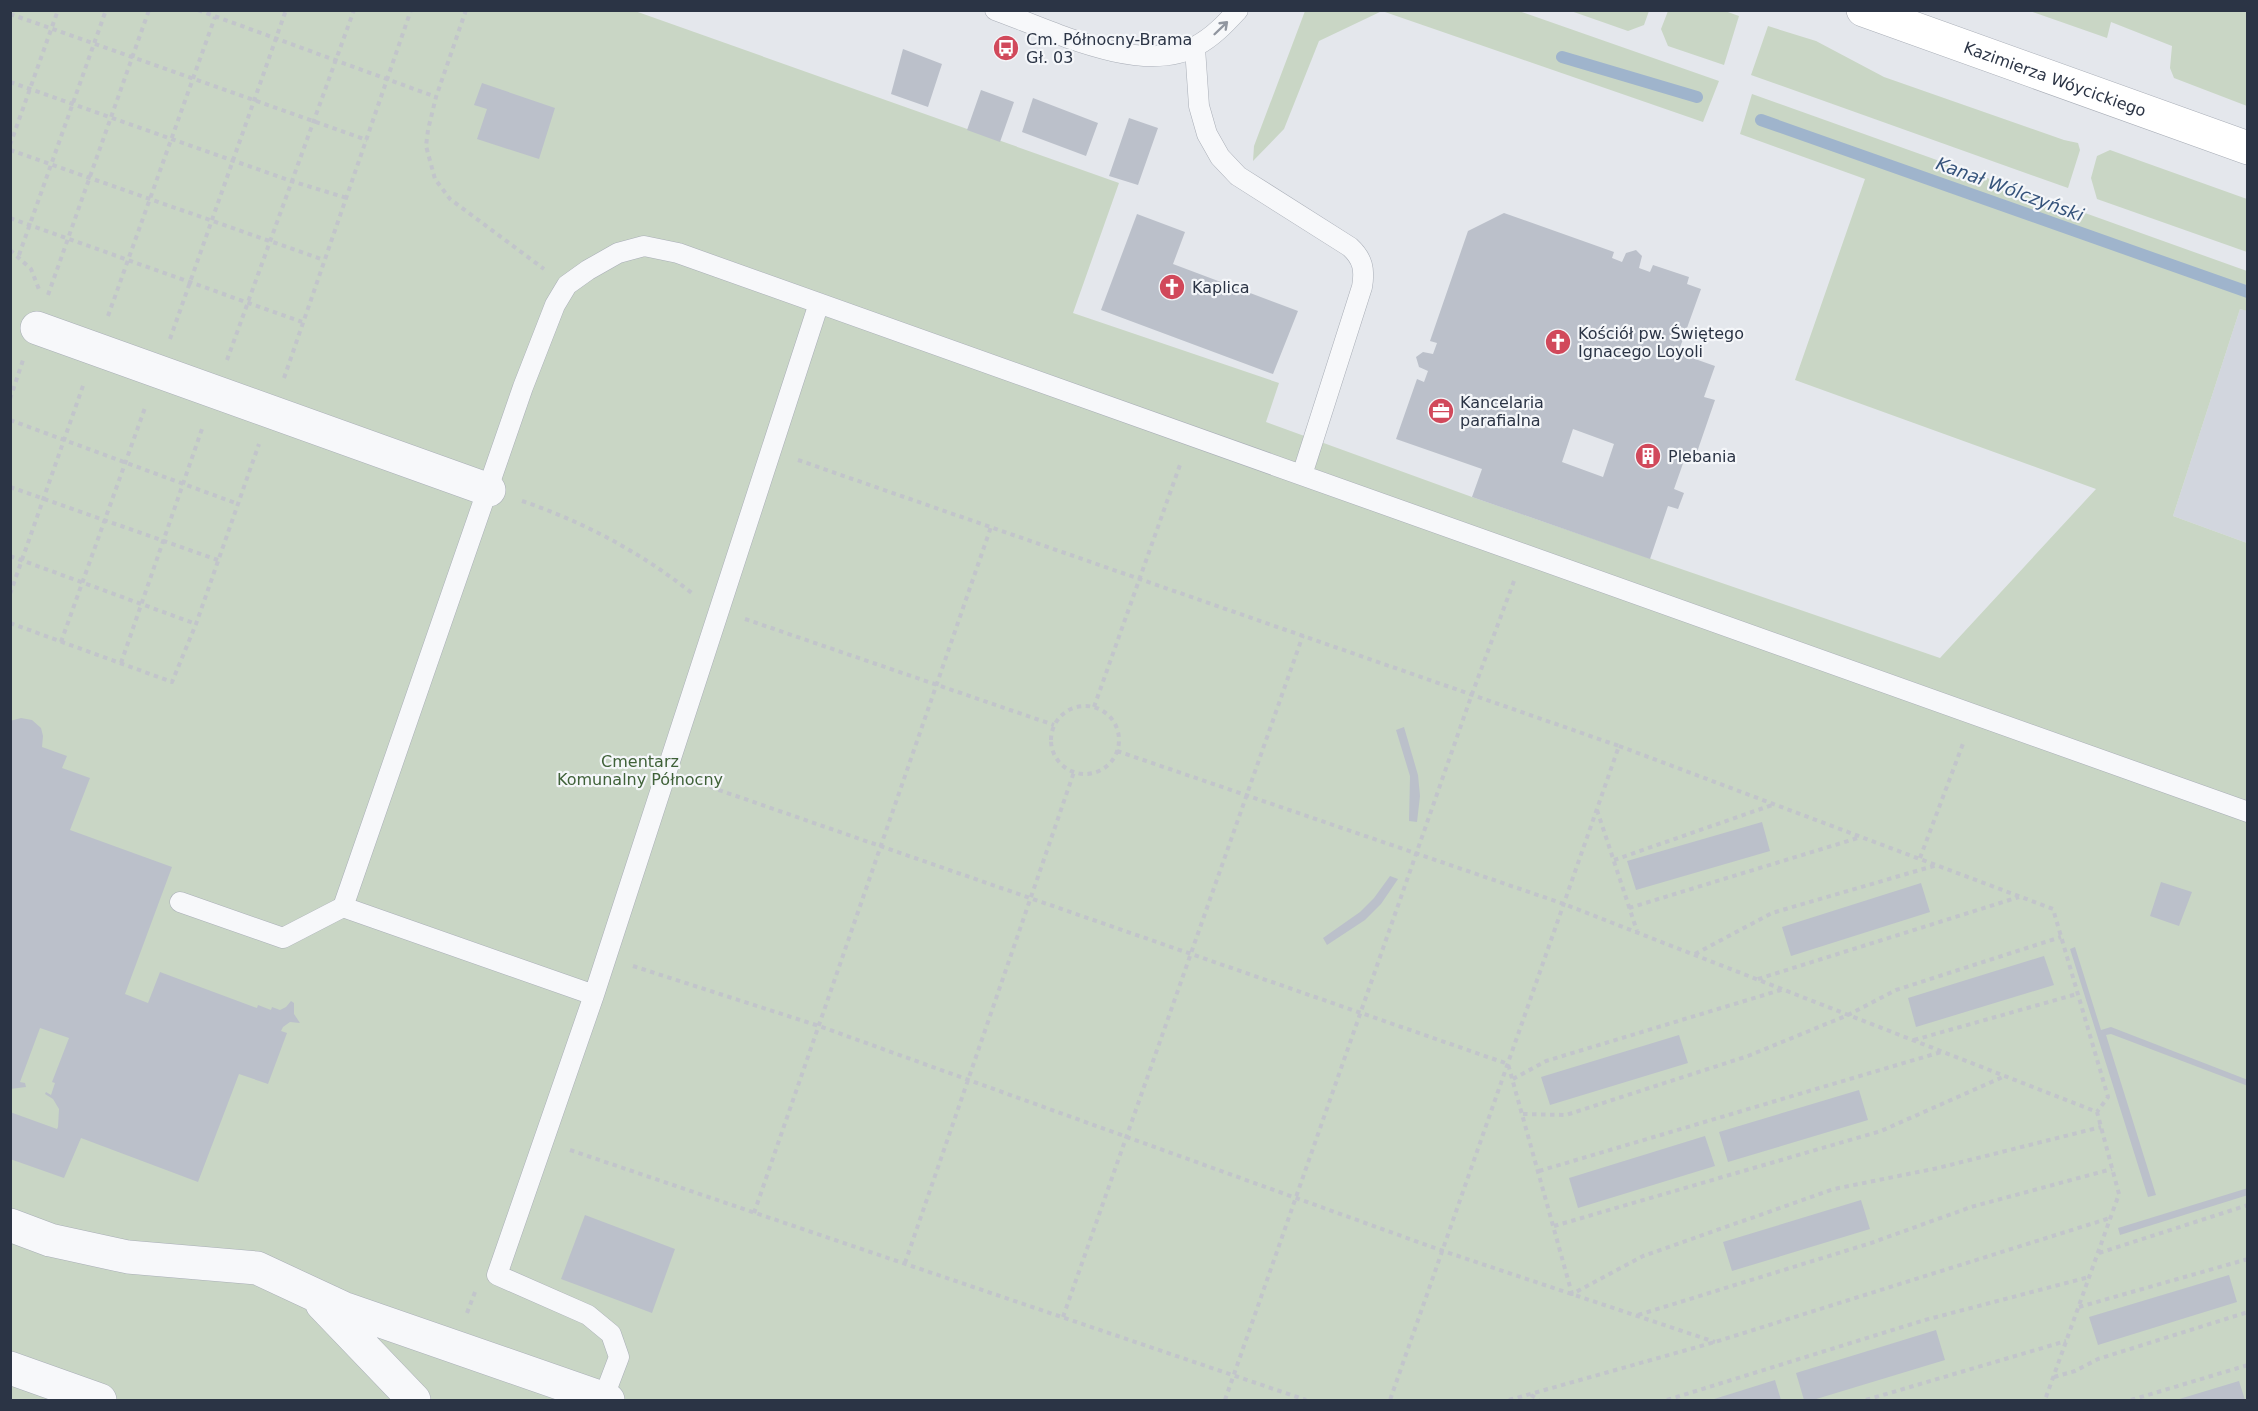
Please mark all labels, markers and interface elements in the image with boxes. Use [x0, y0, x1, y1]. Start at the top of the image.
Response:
one-way arrow [1213, 21, 1228, 35]
place label: Cm. Północny-Brama Gł. 03 [1026, 30, 1192, 67]
bus stop icon: Cm. Północny-Brama Gł. 03 [991, 33, 1021, 63]
street label: Kazimierza Wóycickiego [1961, 37, 2149, 120]
water label: Kanał Wólczyński [1933, 153, 2087, 225]
church icon: Kaplica [1157, 272, 1187, 302]
place label: Kaplica [1192, 278, 1250, 297]
place label: Kościół pw. Świętego Ignacego Loyoli [1578, 324, 1744, 361]
church icon: Kościół pw. Świętego Ignacego Loyoli [1543, 327, 1573, 357]
place label: Kancelaria parafialna [1460, 393, 1544, 430]
office icon: Kancelaria parafialna [1426, 396, 1456, 426]
building icon: Plebania [1633, 441, 1663, 471]
place label: Plebania [1668, 447, 1736, 466]
park label: Cmentarz Komunalny Północny [557, 752, 723, 789]

